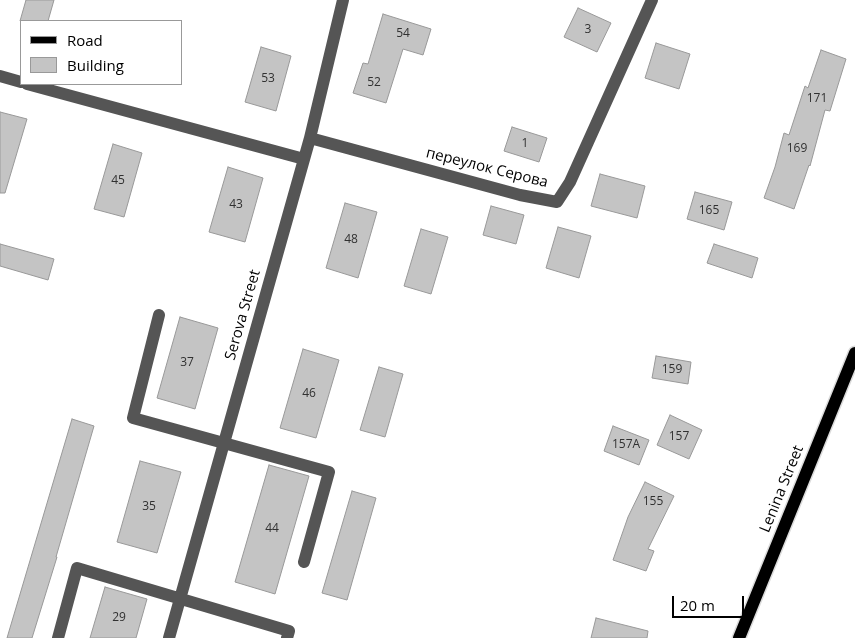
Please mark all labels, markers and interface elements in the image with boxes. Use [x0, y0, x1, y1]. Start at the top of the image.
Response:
legend [20, 20, 182, 85]
house number: 3 [585, 23, 591, 37]
house number: 54 [396, 27, 410, 41]
text: Road [67, 30, 103, 50]
text: Building [67, 55, 124, 75]
house number: 53 [261, 72, 275, 86]
house number: 52 [367, 76, 381, 90]
house number: 171 [807, 92, 827, 106]
house number: 1 [522, 137, 528, 151]
house number: 169 [787, 142, 807, 156]
street label: переулок Серова [424, 144, 550, 192]
house number: 45 [111, 174, 125, 188]
house number: 43 [229, 198, 243, 212]
house number: 165 [699, 204, 719, 218]
house number: 48 [344, 233, 358, 247]
street label: Serova Street [221, 268, 265, 362]
house number: 37 [180, 356, 194, 370]
house number: 159 [662, 363, 682, 377]
house number: 46 [302, 387, 316, 401]
house number: 157 [669, 430, 689, 444]
house number: 157А [612, 438, 640, 452]
street label: Lenina Street [756, 443, 808, 535]
house number: 155 [643, 495, 663, 509]
house number: 35 [142, 500, 156, 514]
house number: 44 [265, 522, 279, 536]
scale bar [675, 586, 748, 618]
text: 20 m [680, 595, 715, 615]
house number: 29 [112, 611, 126, 625]

